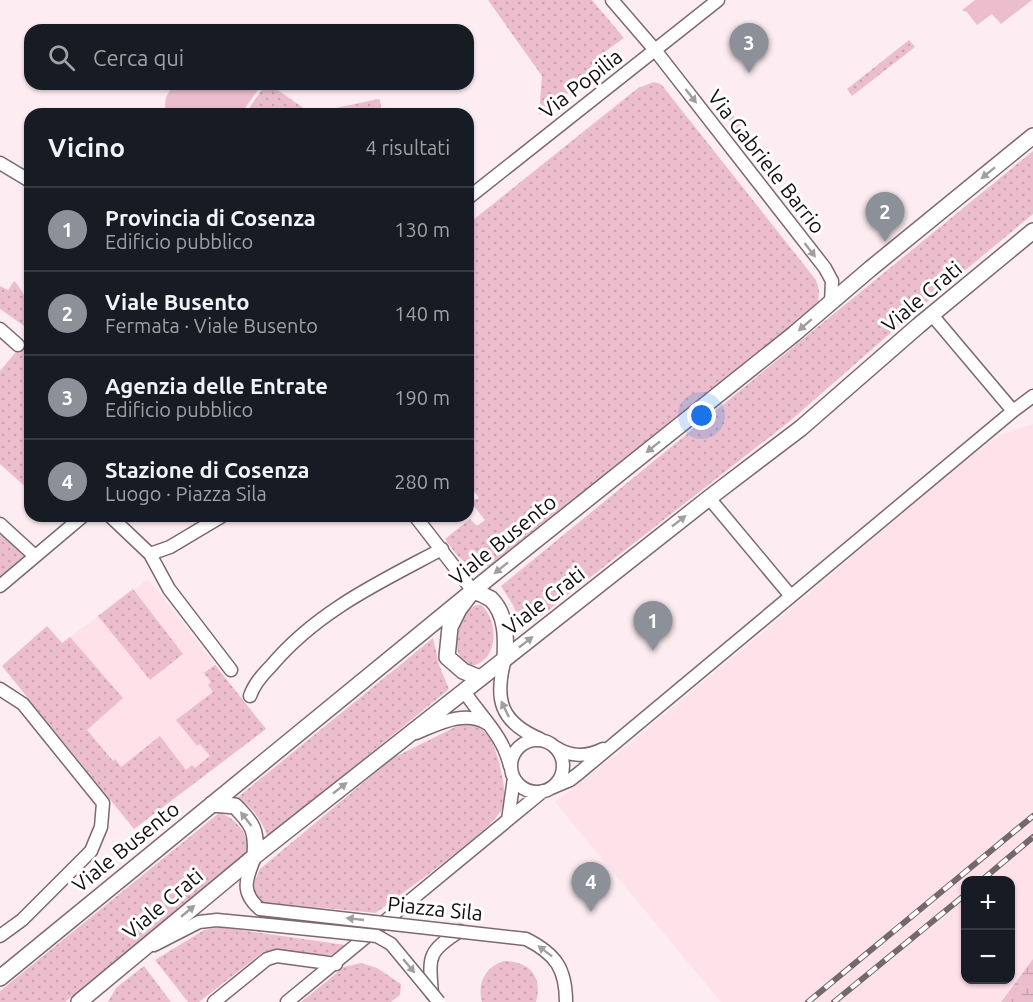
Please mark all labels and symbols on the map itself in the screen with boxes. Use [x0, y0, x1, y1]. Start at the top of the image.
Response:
pin: 3 [730, 23, 768, 73]
street label: Via Popilia [534, 44, 626, 123]
street label: Via Gabriele Barrio [703, 85, 830, 238]
one-way arrow [684, 88, 697, 104]
one-way arrow [980, 167, 996, 180]
pin: 2 [866, 192, 904, 242]
one-way arrow [804, 242, 817, 258]
street label: Viale Crati [877, 256, 966, 337]
one-way arrow [798, 318, 813, 331]
your location [687, 401, 716, 430]
one-way arrow [645, 440, 661, 453]
street label: Viale Busento [444, 489, 561, 590]
one-way arrow [672, 516, 687, 528]
street label: Viale Crati [498, 561, 589, 639]
one-way arrow [493, 562, 509, 575]
pin: 1 [634, 602, 672, 651]
one-way arrow [519, 637, 534, 649]
one-way arrow [500, 700, 510, 718]
one-way arrow [332, 782, 348, 795]
street label: Viale Busento [67, 796, 184, 897]
one-way arrow [240, 811, 252, 827]
pin: 4 [572, 862, 610, 912]
street label: Viale Crati [118, 863, 207, 944]
street label: Piazza Sila [386, 891, 484, 925]
one-way arrow [180, 905, 195, 918]
one-way arrow [345, 915, 364, 924]
one-way arrow [537, 945, 553, 957]
one-way arrow [402, 959, 415, 974]

